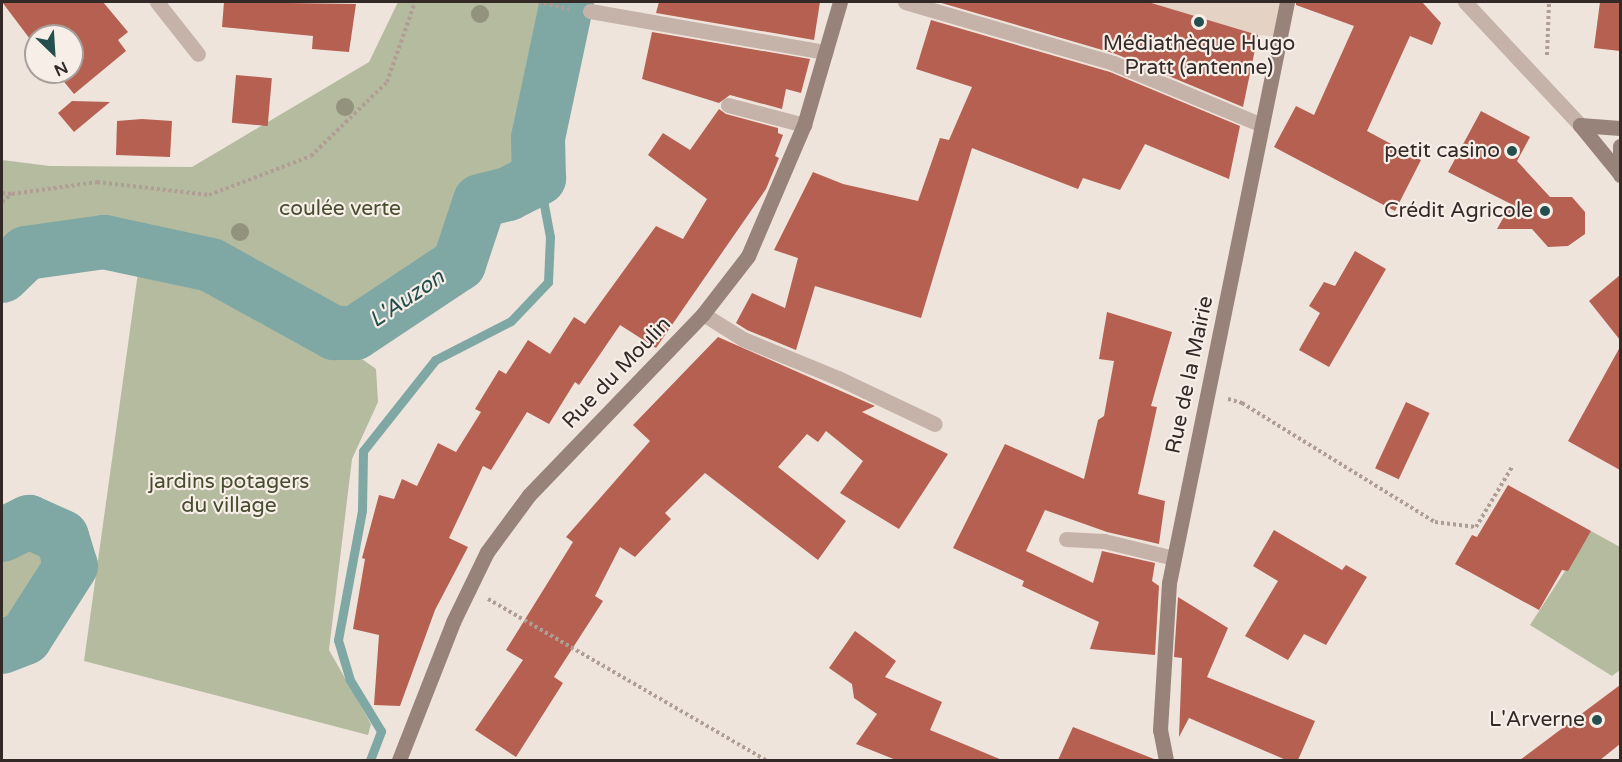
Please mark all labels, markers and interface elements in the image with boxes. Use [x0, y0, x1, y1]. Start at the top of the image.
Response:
marker: Médiathèque Hugo Pratt (antenne) [1192, 15, 1206, 29]
north arrow [24, 24, 84, 84]
place label: Médiathèque Hugo Pratt (antenne) [1103, 31, 1295, 81]
text: N [51, 57, 71, 80]
place label: petit casino [1384, 138, 1500, 164]
marker: petit casino [1505, 144, 1519, 158]
park label: coulée verte [279, 196, 401, 222]
place label: Crédit Agricole [1384, 198, 1533, 224]
marker: Crédit Agricole [1538, 204, 1552, 218]
water label: L'Auzon [364, 264, 450, 334]
street label: Rue de la Mairie [1161, 294, 1219, 456]
street label: Rue du Moulin [557, 312, 677, 434]
park label: jardins potagers du village [149, 469, 309, 519]
place label: L'Arverne [1489, 707, 1585, 733]
marker: L'Arverne [1590, 713, 1604, 727]

